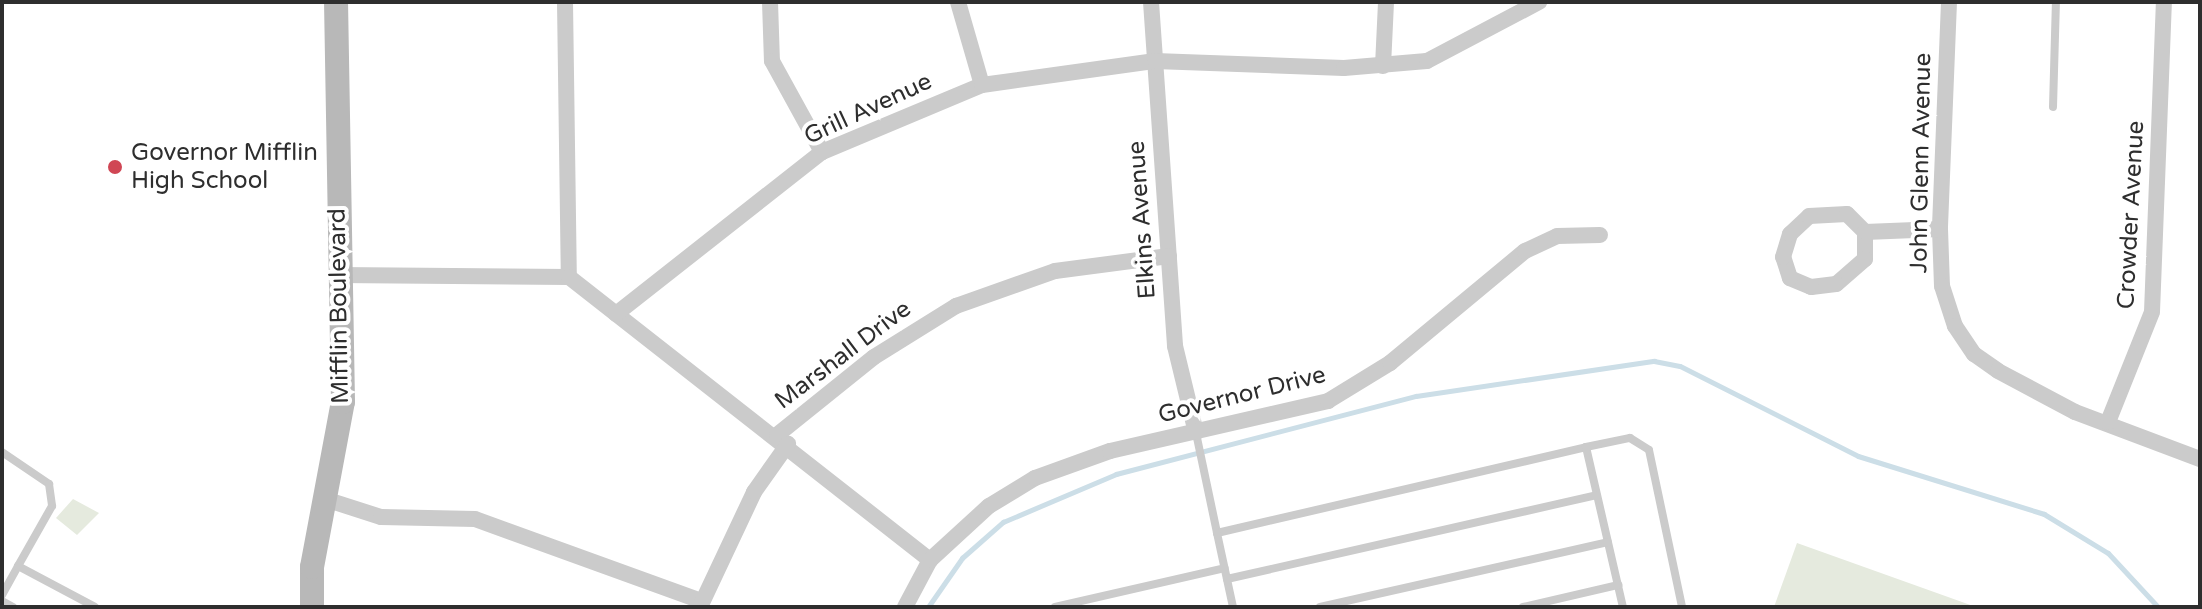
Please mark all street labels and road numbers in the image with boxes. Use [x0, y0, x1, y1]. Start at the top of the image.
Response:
street label: John Glenn Avenue [1905, 53, 1937, 273]
street label: Grill Avenue [800, 67, 936, 151]
street label: Crowder Avenue [2112, 120, 2150, 310]
street label: Elkins Avenue [1122, 140, 1162, 300]
street label: Mifflin Boulevard [323, 208, 355, 404]
street label: Marshall Drive [769, 295, 917, 415]
street label: Governor Drive [1155, 360, 1329, 430]

